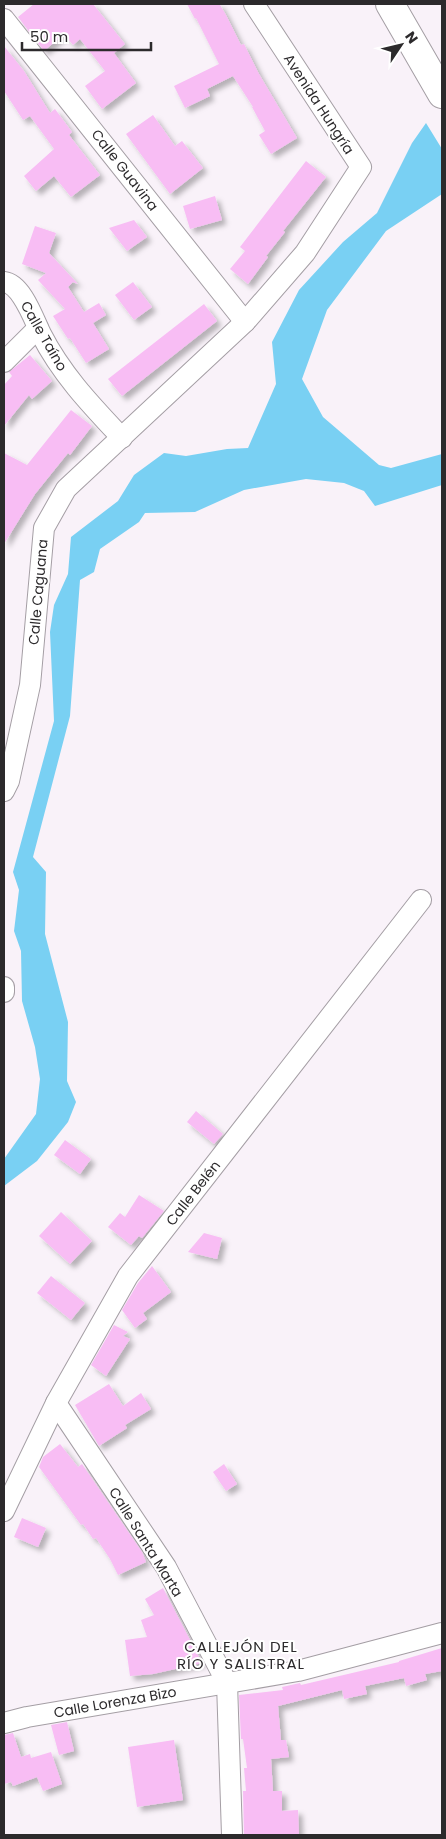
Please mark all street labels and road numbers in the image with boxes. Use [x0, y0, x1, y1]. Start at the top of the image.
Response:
street label: Avenida Hungría [279, 50, 359, 158]
street label: Calle Guavina [87, 125, 163, 215]
street label: Calle Taíno [16, 297, 72, 375]
street label: Calle Caguana [23, 538, 53, 646]
street label: Calle Belén [161, 1156, 225, 1230]
street label: Calle Santa Marta [104, 1483, 188, 1601]
street label: Calle Lorenza Bizo [52, 1681, 178, 1723]

